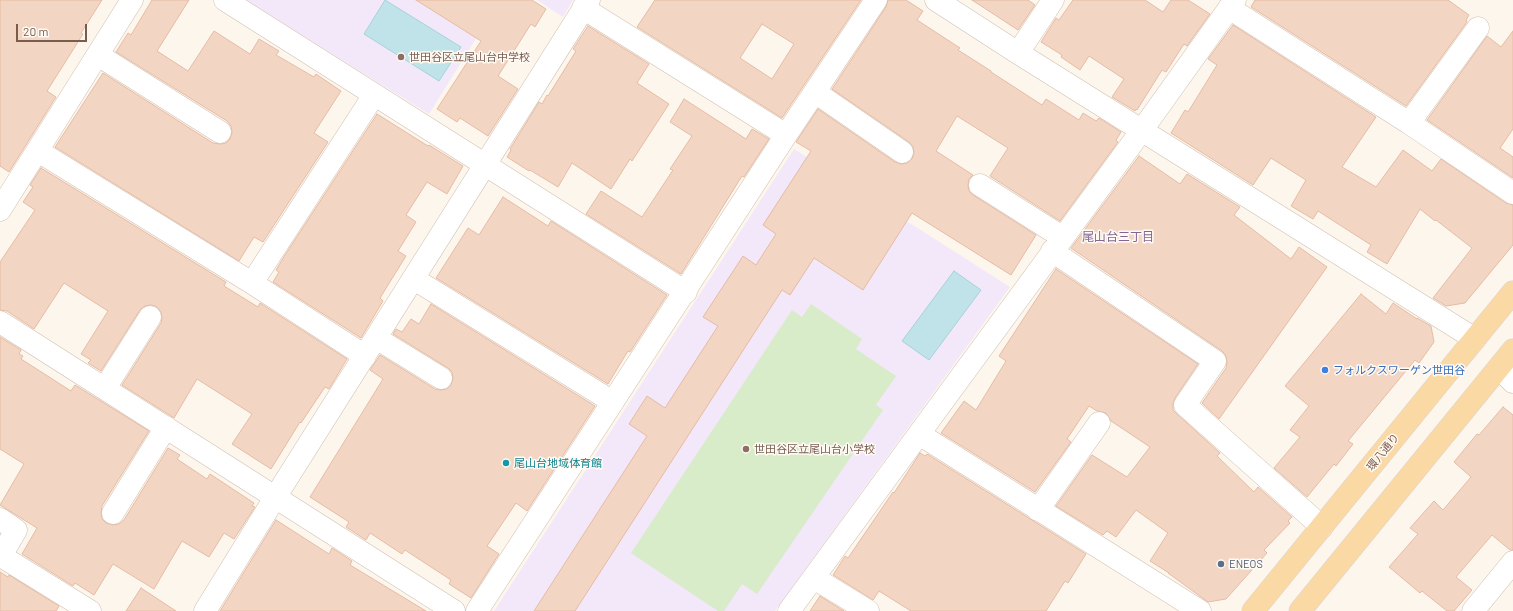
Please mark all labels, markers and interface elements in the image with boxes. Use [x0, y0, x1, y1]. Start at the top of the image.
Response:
scale bar [18, 16, 89, 42]
text: 20 m [23, 24, 49, 38]
place label: 世田谷区立尾山台中学校 [409, 50, 530, 64]
marker: 世田谷区立尾山台中学校 [396, 52, 406, 62]
district label: 尾山台三丁目 [1082, 230, 1154, 244]
place label: フォルクスワーゲン世田谷 [1333, 363, 1465, 377]
marker: フォルクスワーゲン世田谷 [1320, 365, 1330, 375]
street label: 環八通り [1364, 431, 1402, 473]
place label: 世田谷区立尾山台小学校 [754, 442, 875, 456]
marker: 世田谷区立尾山台小学校 [741, 444, 751, 454]
place label: 尾山台地域体育館 [514, 456, 602, 470]
marker: 尾山台地域体育館 [501, 458, 511, 468]
place label: ENEOS [1229, 557, 1263, 571]
marker: ENEOS [1216, 559, 1226, 569]

